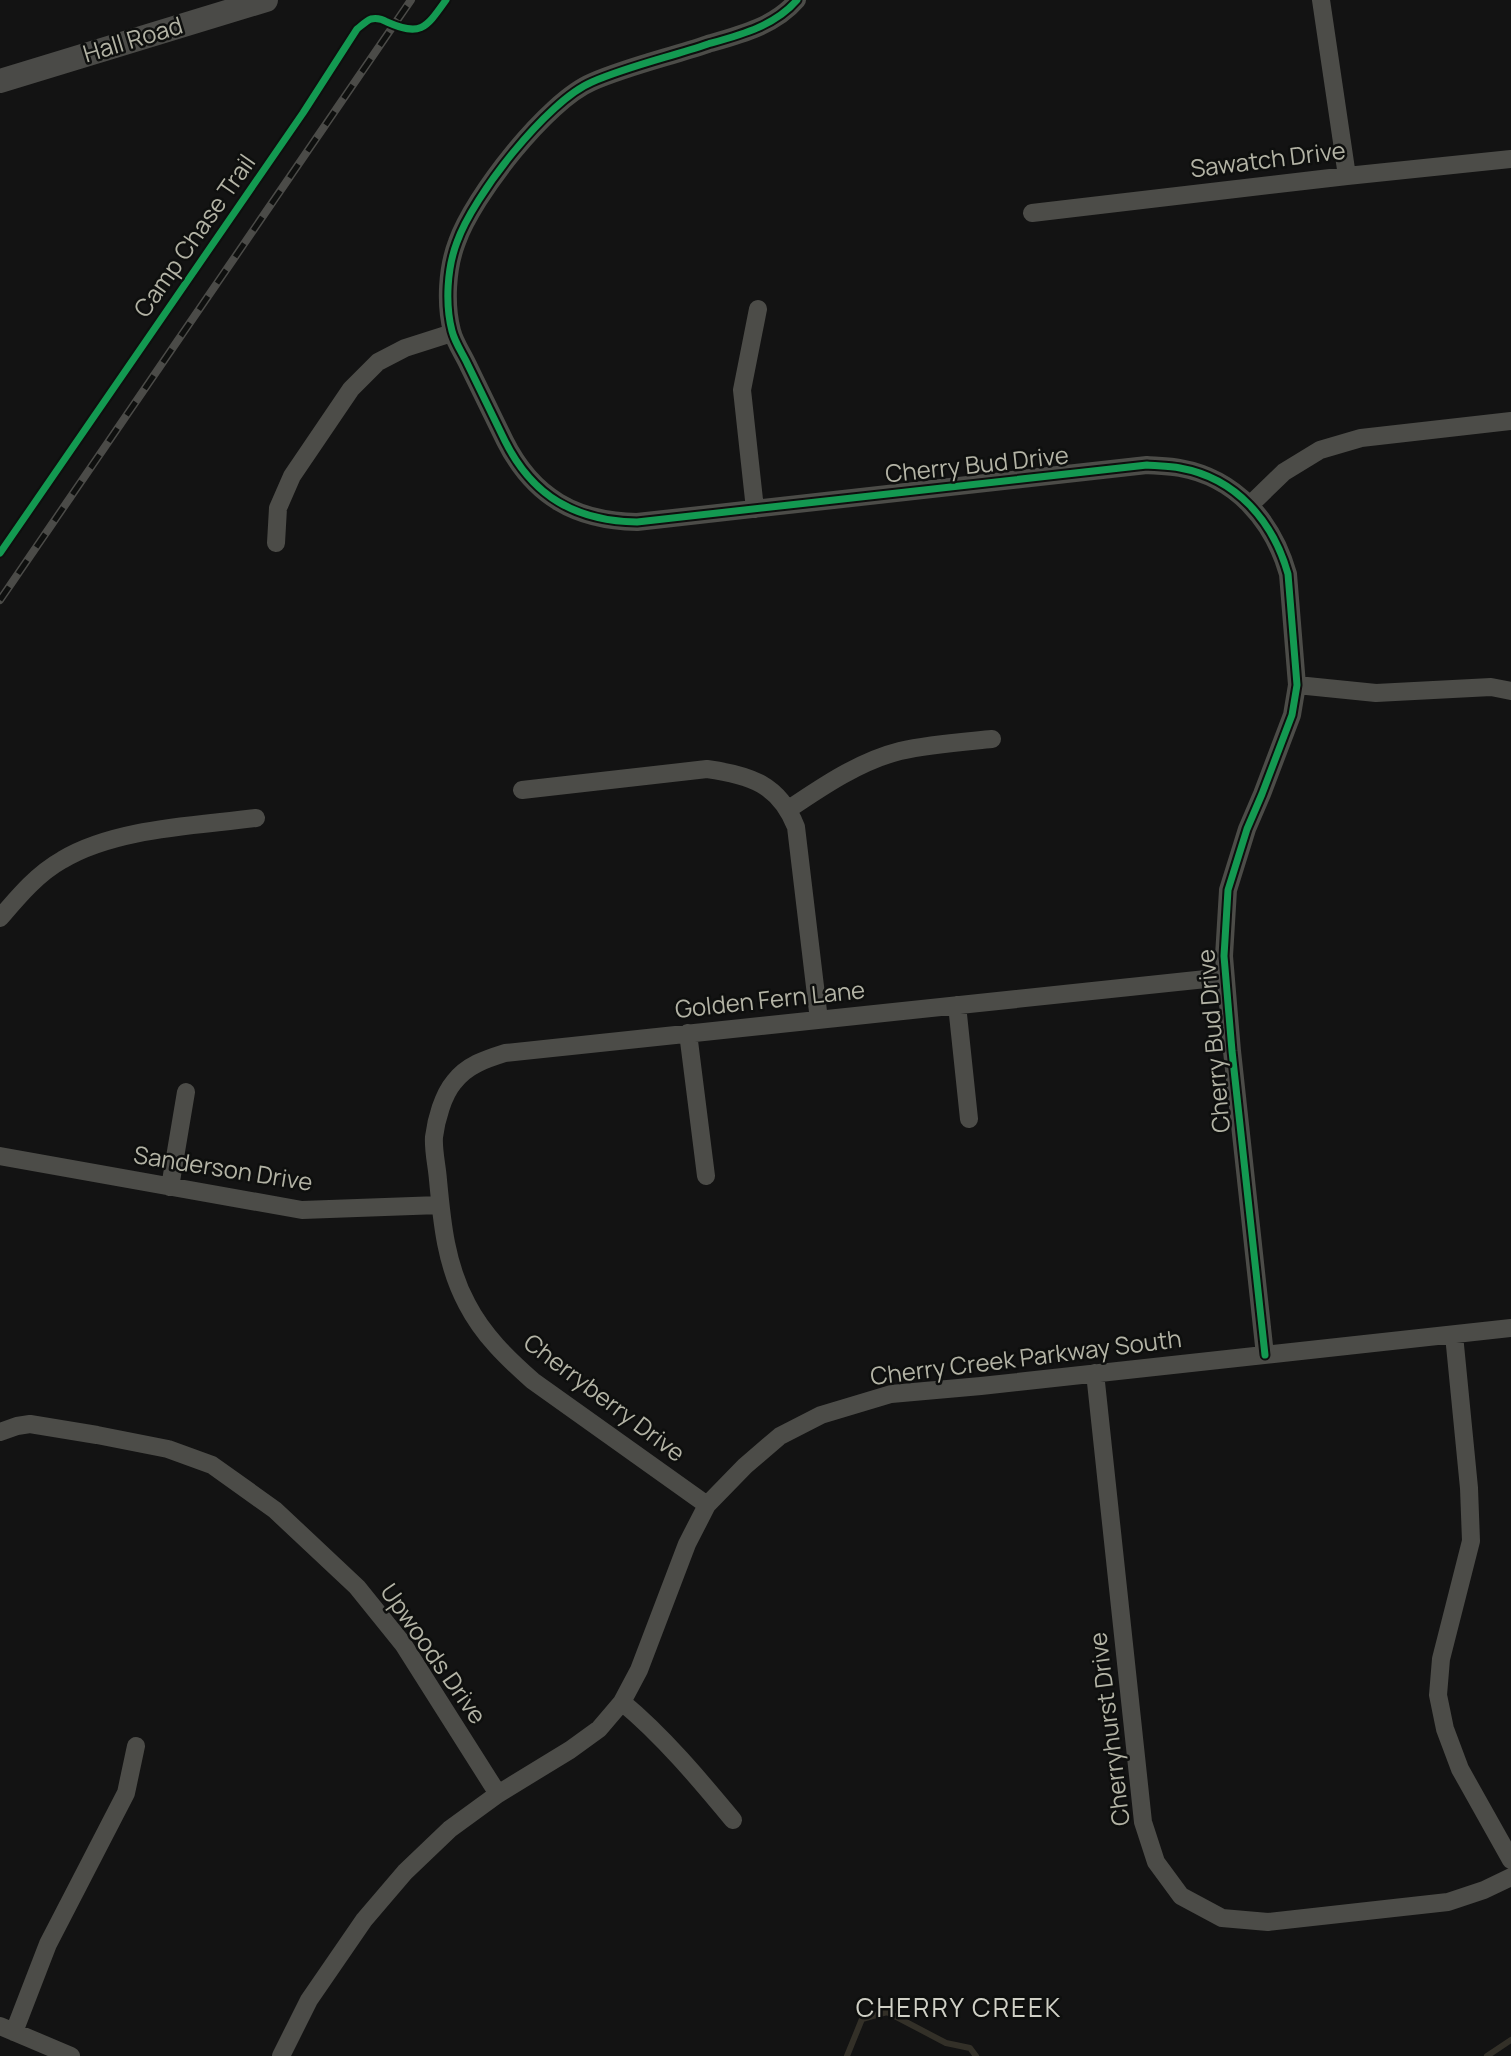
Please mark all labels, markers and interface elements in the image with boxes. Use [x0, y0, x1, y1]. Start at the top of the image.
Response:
street label: Hall Road [79, 8, 186, 69]
street label: Sawatch Drive [1188, 133, 1347, 184]
street label: Camp Chase Trail [125, 147, 262, 323]
street label: Cherry Bud Drive [884, 437, 1070, 490]
street label: Cherry Bud Drive [1188, 948, 1237, 1134]
street label: Golden Fern Lane [673, 972, 867, 1025]
street label: Sanderson Drive [131, 1137, 315, 1198]
street label: Cherry Creek Parkway South [868, 1321, 1183, 1392]
street label: Cherryberry Drive [517, 1325, 692, 1468]
street label: Upwoods Drive [373, 1576, 495, 1730]
street label: Cherryhurst Drive [1080, 1630, 1137, 1828]
district label: CHERRY CREEK [856, 1989, 1062, 2025]

